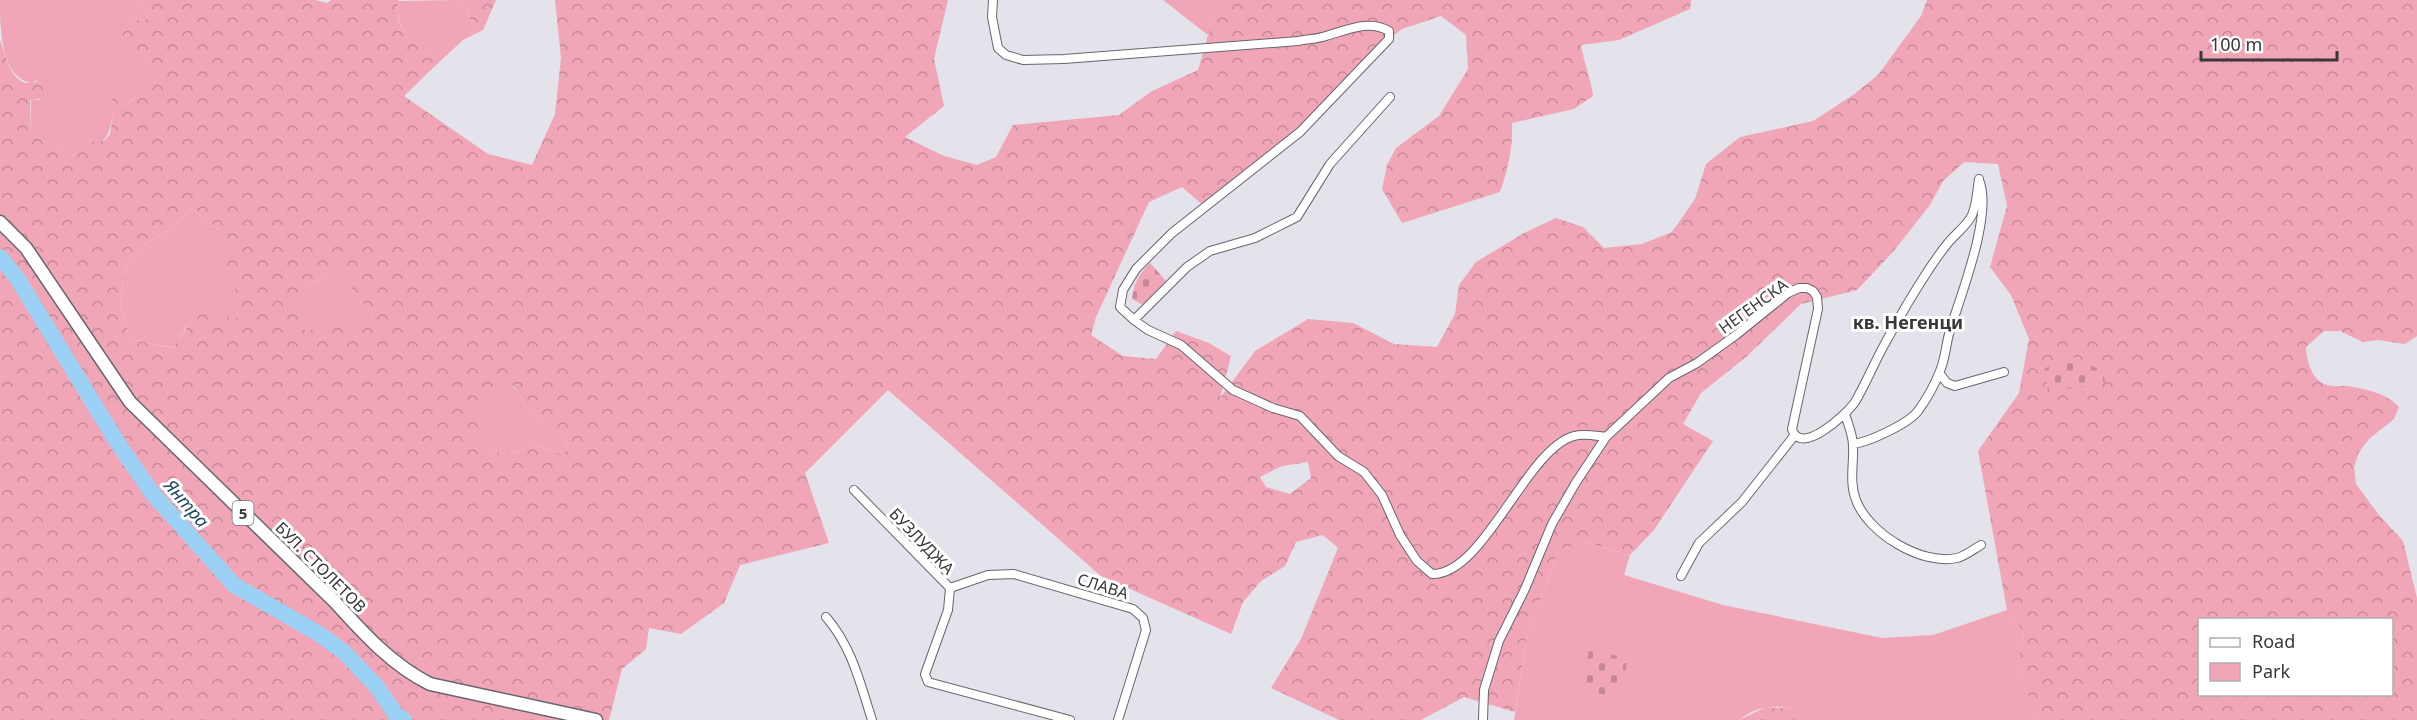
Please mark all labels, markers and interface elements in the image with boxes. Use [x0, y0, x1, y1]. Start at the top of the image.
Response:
scale bar [2201, 24, 2338, 62]
text: 100 m [2210, 32, 2262, 56]
street label: НЕГЕНСКА [1714, 273, 1793, 338]
district label: кв. Негенци [1853, 310, 1963, 334]
water label: Янтра [159, 473, 215, 532]
road number: 5 [232, 501, 254, 525]
street label: БУЗЛУДЖА [885, 503, 960, 580]
street label: БУЛ. СТОЛЕТОВ [271, 517, 371, 617]
street label: СЛАВА [1075, 568, 1132, 604]
legend [2198, 618, 2393, 696]
text: Road [2252, 629, 2295, 653]
text: Park [2252, 659, 2290, 683]

